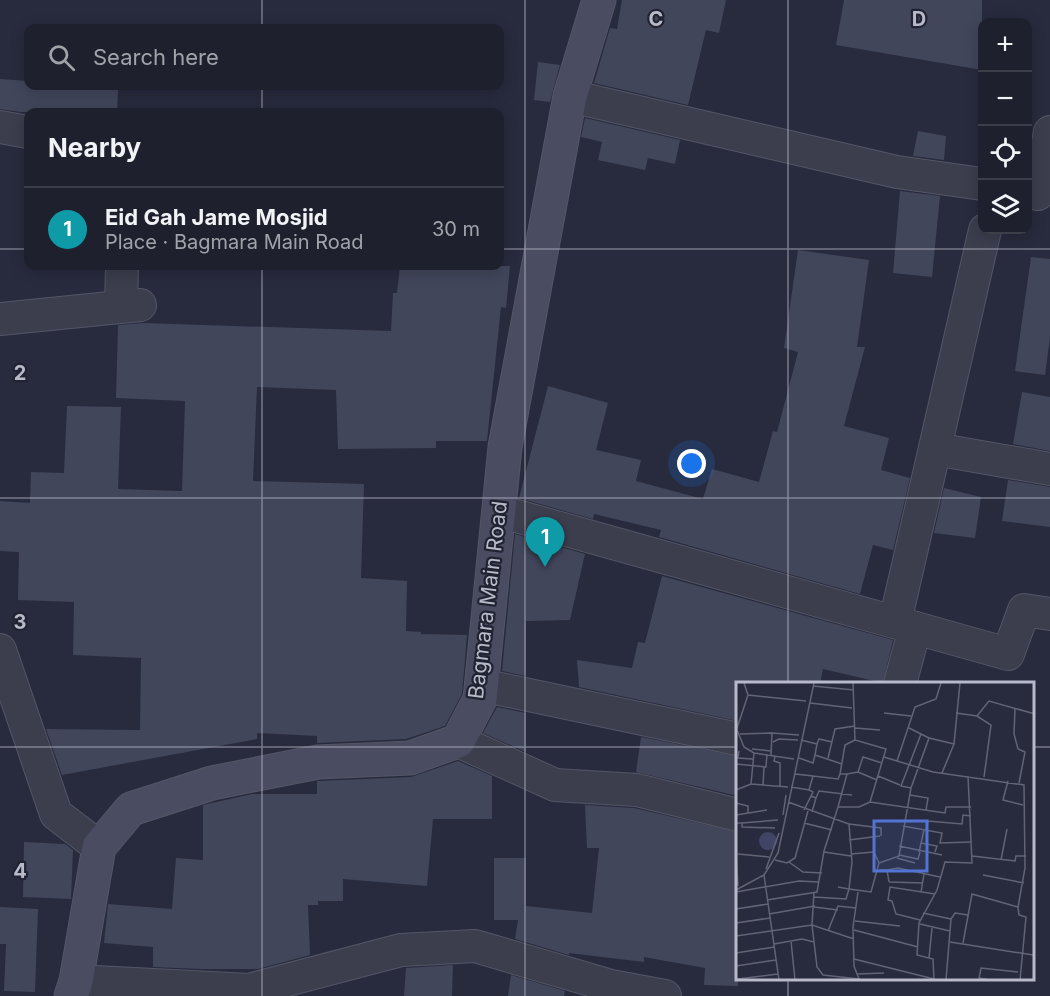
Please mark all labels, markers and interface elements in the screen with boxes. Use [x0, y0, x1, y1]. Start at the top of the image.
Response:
text: C [649, 7, 663, 31]
text: D [912, 7, 926, 31]
map controls [978, 18, 1032, 234]
button: + [978, 18, 1032, 72]
search box [24, 24, 504, 90]
icon: search [45, 41, 78, 74]
text: Search here [93, 44, 219, 70]
button: − [978, 72, 1032, 126]
button: locate [978, 126, 1032, 180]
text: Nearby [48, 132, 141, 163]
button: layers [978, 180, 1032, 234]
text: Eid Gah Jame Mosjid [105, 204, 328, 230]
text: 1 [63, 217, 72, 241]
text: 30 m [432, 217, 480, 241]
text: Place · Bagmara Main Road [105, 230, 364, 254]
text: 2 [14, 361, 26, 385]
your location [677, 449, 706, 478]
street label: Bagmara Main Road [463, 500, 512, 700]
pin: 1 [526, 518, 564, 567]
text: 3 [14, 610, 26, 634]
inset map [736, 682, 1035, 981]
text: 4 [13, 859, 27, 883]

